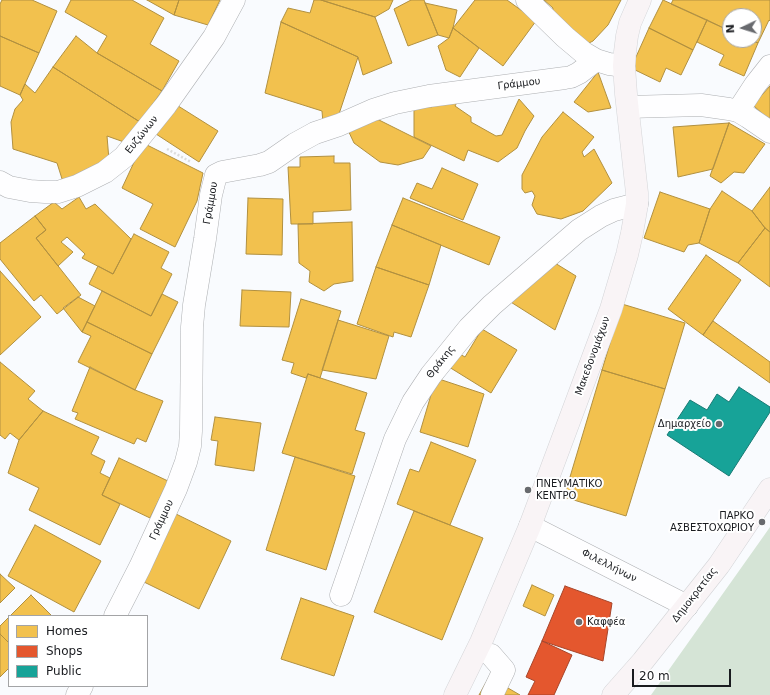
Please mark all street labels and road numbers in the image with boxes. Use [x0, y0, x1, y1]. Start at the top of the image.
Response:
street label: Γράμμου [497, 75, 541, 93]
street label: Ευζώνων [123, 114, 161, 156]
street label: Γράμμου [201, 181, 221, 225]
street label: Μακεδονομάχων [573, 315, 613, 397]
street label: Θράκης [424, 343, 458, 381]
street label: Γράμμου [147, 498, 177, 542]
street label: Φιλελλήνων [579, 547, 639, 585]
street label: Δημοκρατίας [670, 565, 720, 625]

